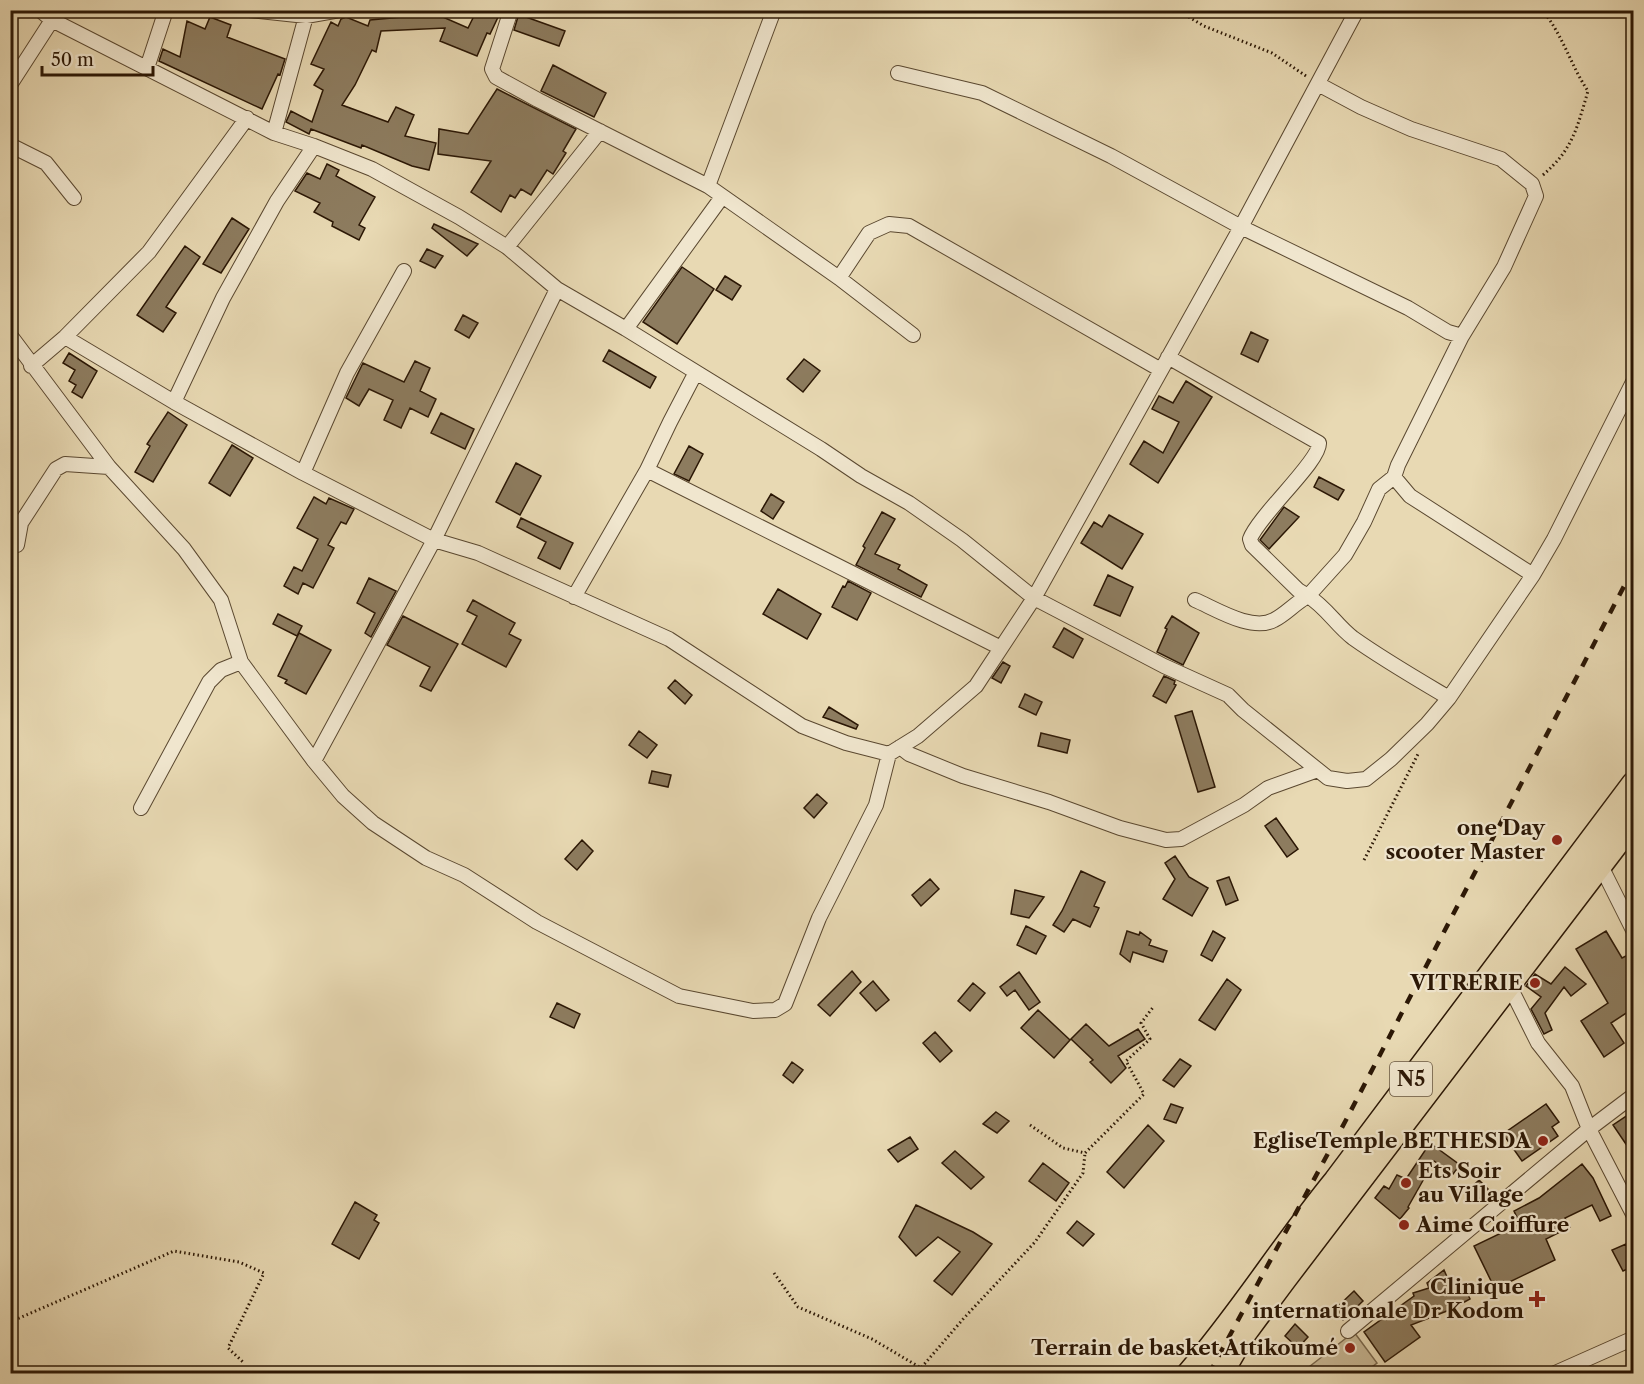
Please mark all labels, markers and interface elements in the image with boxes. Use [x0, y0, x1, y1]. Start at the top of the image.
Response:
scale bar [42, 39, 153, 77]
text: 50 m [51, 49, 94, 71]
place label: one Day scooter Master [1386, 815, 1546, 864]
marker: one Day scooter Master [1550, 833, 1564, 847]
place label: VITRERIE [1409, 970, 1523, 995]
marker: VITRERIE [1528, 976, 1542, 990]
road number: N5 [1390, 1062, 1432, 1096]
place label: EgliseTemple BETHESDA [1253, 1128, 1532, 1153]
marker: EgliseTemple BETHESDA [1536, 1134, 1550, 1148]
place label: Ets Soir au Village [1418, 1158, 1524, 1207]
marker: Ets Soir au Village [1399, 1176, 1413, 1190]
place label: Aime Coiffure [1415, 1212, 1569, 1237]
marker: Aime Coiffure [1397, 1218, 1411, 1232]
place label: Clinique internationale Dr Kodom [1252, 1274, 1524, 1323]
marker: Clinique internationale Dr Kodom [1528, 1290, 1546, 1308]
place label: Terrain de basket Attikoumé [1031, 1335, 1338, 1360]
marker: Terrain de basket Attikoumé [1343, 1341, 1357, 1355]

